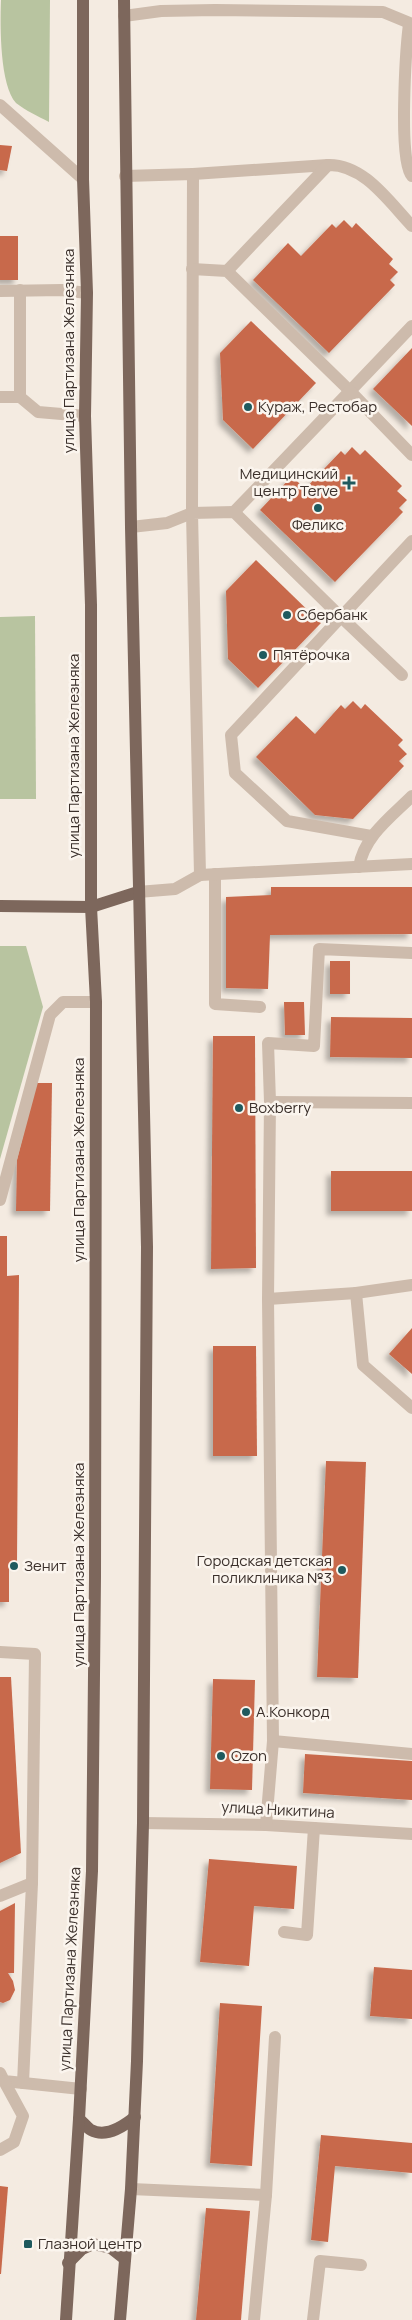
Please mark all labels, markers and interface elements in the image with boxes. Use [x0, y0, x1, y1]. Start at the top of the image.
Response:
street label: улица Партизана Железняка [58, 249, 79, 453]
place label: Кураж, Рестобар [258, 396, 377, 417]
marker: Кураж, Рестобар [242, 401, 254, 413]
place label: Медицинский центр Terve [240, 463, 338, 501]
marker: Медицинский центр Terve [342, 476, 356, 490]
marker: Феликс [312, 502, 324, 514]
place label: Феликс [292, 514, 344, 535]
place label: Сбербанк [297, 604, 368, 625]
marker: Сбербанк [281, 609, 293, 621]
place label: Пятёрочка [273, 644, 350, 665]
marker: Пятёрочка [257, 649, 269, 661]
street label: улица Партизана Железняка [63, 654, 84, 858]
street label: улица Партизана Железняка [68, 1058, 89, 1262]
place label: Boxberry [249, 1097, 311, 1118]
marker: Boxberry [233, 1102, 245, 1114]
street label: улица Партизана Железняка [68, 1463, 89, 1667]
place label: Городская детская поликлиника №3 [197, 1550, 332, 1588]
place label: Зенит [24, 1555, 67, 1576]
marker: Зенит [8, 1560, 20, 1572]
marker: Городская детская поликлиника №3 [336, 1564, 348, 1576]
place label: А.Конкорд [256, 1701, 329, 1722]
marker: А.Конкорд [240, 1706, 252, 1718]
place label: Ozon [231, 1745, 267, 1766]
marker: Ozon [215, 1750, 227, 1762]
street label: улица Никитина [221, 1796, 335, 1823]
street label: улица Партизана Железняка [54, 1866, 85, 2072]
place label: Глазной центр [38, 2233, 142, 2254]
marker: Глазной центр [22, 2238, 34, 2250]

